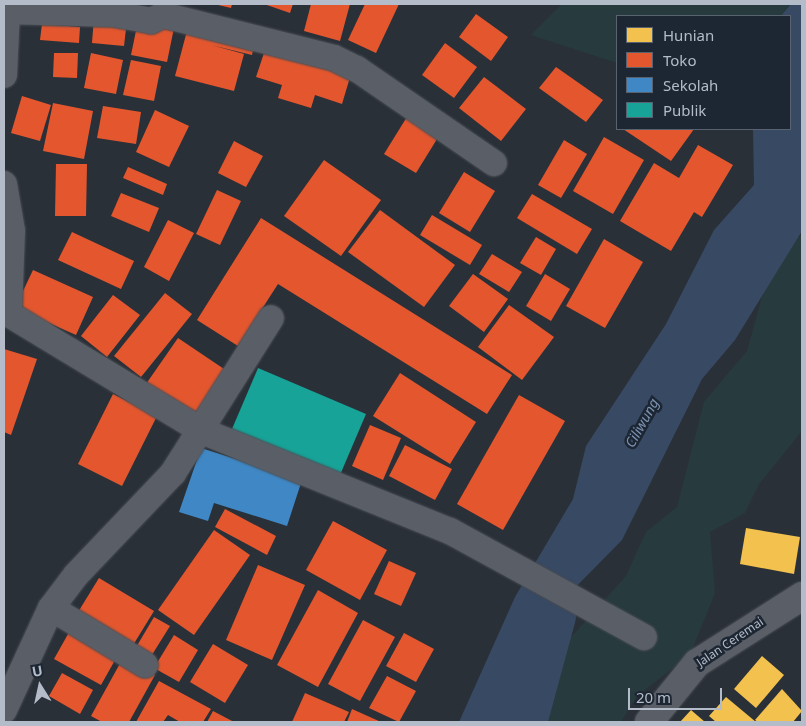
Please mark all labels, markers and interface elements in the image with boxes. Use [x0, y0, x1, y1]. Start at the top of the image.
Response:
legend [616, 15, 791, 130]
text: Hunian [663, 25, 714, 45]
text: Toko [663, 50, 696, 70]
text: Sekolah [663, 75, 718, 95]
text: Publik [663, 100, 706, 120]
water label: Ciliwung [622, 396, 662, 450]
street label: Jalan Ceremai [694, 614, 766, 670]
text: U [30, 660, 44, 681]
north arrow [15, 661, 65, 711]
scale bar [631, 678, 725, 710]
text: 20 m [636, 687, 671, 707]

